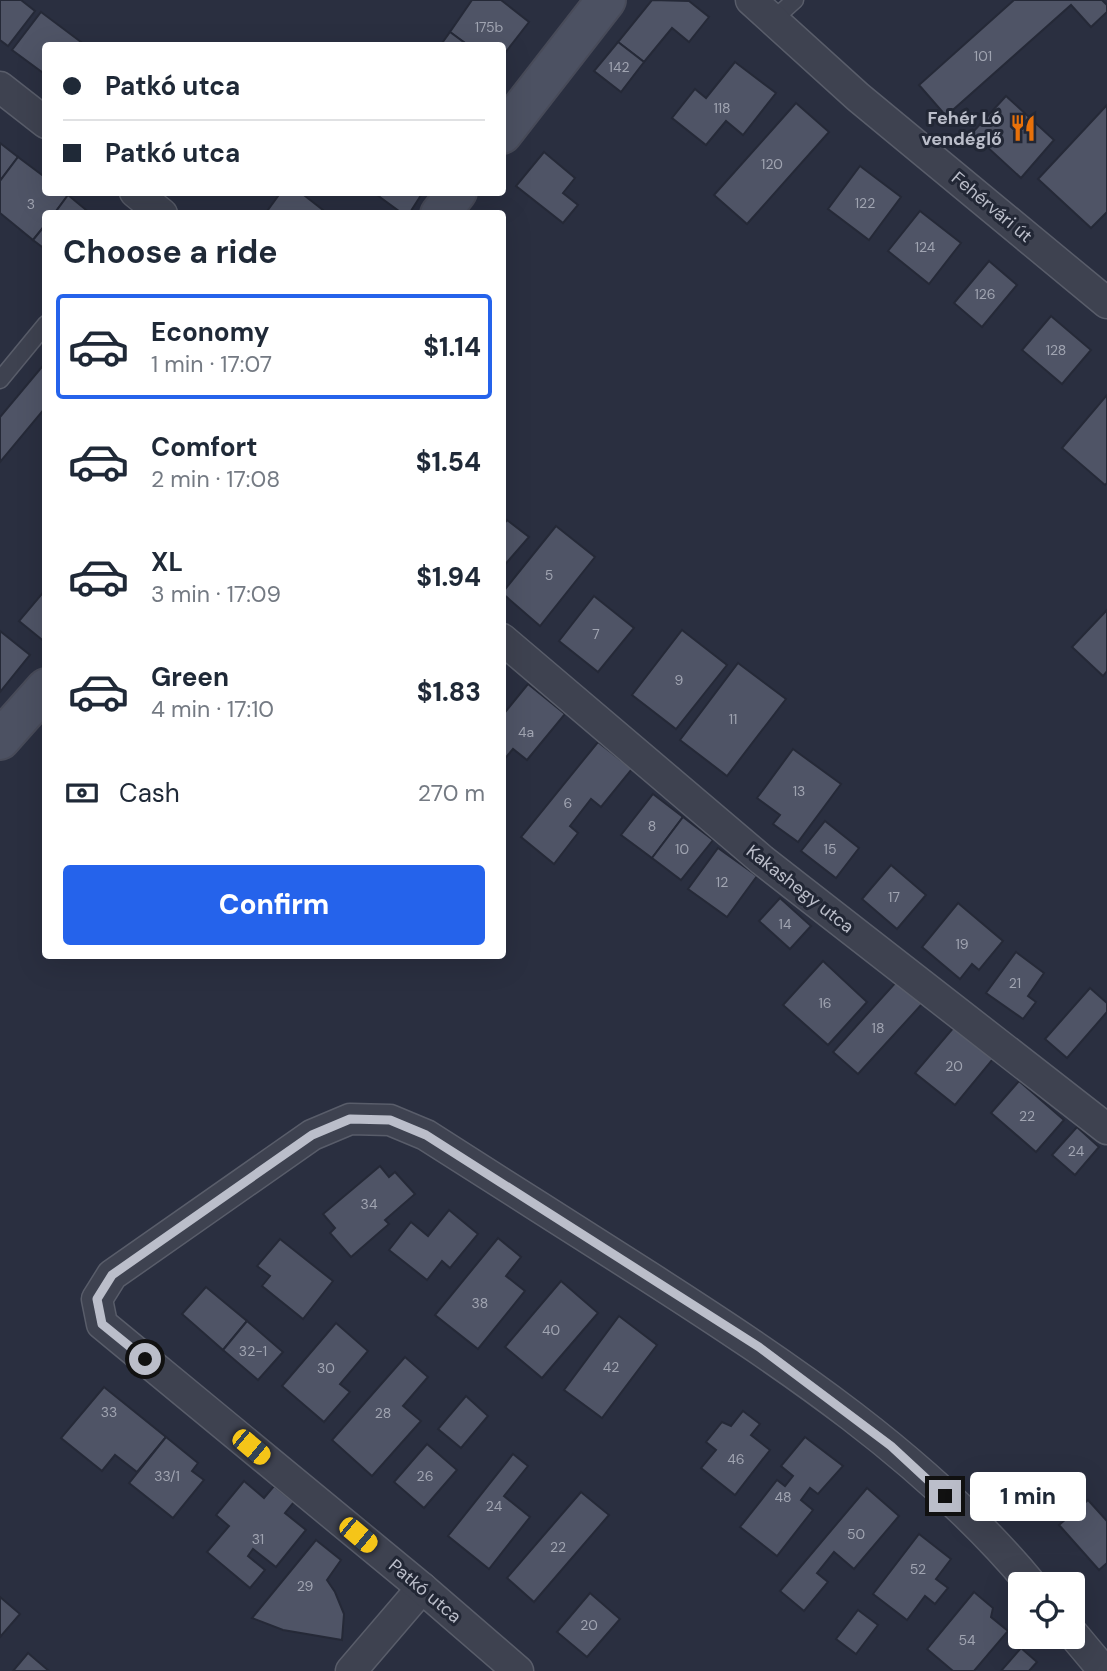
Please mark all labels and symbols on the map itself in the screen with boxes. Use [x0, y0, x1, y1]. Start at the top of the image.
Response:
house number: 175b [475, 18, 504, 36]
house number: 101 [974, 47, 992, 65]
house number: 142 [609, 58, 629, 76]
house number: 118 [713, 99, 731, 117]
place label: Fehér Ló vendéglő [921, 106, 1002, 151]
restaurant icon: Fehér Ló vendéglő [1008, 113, 1038, 143]
house number: 120 [761, 155, 783, 173]
street label: Fehérvári út [946, 166, 1038, 248]
house number: 122 [855, 194, 875, 212]
house number: 3 [27, 195, 35, 213]
house number: 124 [915, 238, 936, 256]
house number: 126 [974, 285, 996, 303]
house number: 128 [1046, 341, 1066, 359]
house number: 5 [545, 566, 553, 584]
house number: 7 [592, 625, 600, 643]
house number: 9 [675, 671, 684, 689]
house number: 11 [729, 710, 737, 728]
house number: 4a [518, 723, 534, 741]
house number: 13 [793, 782, 805, 800]
house number: 6 [564, 794, 572, 812]
house number: 8 [648, 817, 656, 835]
street label: Kakashegy utca [741, 839, 859, 939]
house number: 10 [675, 840, 689, 858]
house number: 15 [824, 840, 836, 858]
house number: 12 [716, 873, 728, 891]
house number: 17 [888, 888, 900, 906]
house number: 14 [779, 915, 792, 933]
house number: 19 [955, 935, 969, 953]
house number: 21 [1009, 974, 1021, 992]
house number: 16 [818, 994, 832, 1012]
house number: 18 [872, 1019, 884, 1037]
house number: 20 [945, 1057, 963, 1075]
house number: 22 [1019, 1107, 1035, 1125]
house number: 24 [1068, 1142, 1085, 1160]
house number: 34 [361, 1195, 378, 1213]
house number: 38 [472, 1294, 488, 1312]
house number: 40 [542, 1321, 560, 1339]
house number: 32-1 [239, 1342, 267, 1360]
route start [129, 1343, 161, 1375]
house number: 42 [603, 1358, 619, 1376]
house number: 30 [317, 1359, 335, 1377]
house number: 33 [101, 1403, 117, 1421]
house number: 28 [375, 1404, 391, 1422]
car [229, 1425, 274, 1469]
house number: 46 [727, 1450, 745, 1468]
house number: 33/1 [154, 1467, 180, 1485]
house number: 26 [417, 1467, 433, 1485]
callout: 1 min [970, 1472, 1085, 1520]
route end [929, 1480, 961, 1512]
house number: 48 [774, 1488, 792, 1506]
house number: 24 [486, 1497, 503, 1515]
car [336, 1513, 381, 1557]
house number: 50 [847, 1525, 865, 1543]
house number: 31 [252, 1530, 264, 1548]
house number: 22 [550, 1538, 566, 1556]
street label: Patkó utca [384, 1554, 466, 1628]
house number: 52 [910, 1560, 926, 1578]
house number: 29 [297, 1577, 314, 1595]
house number: 20 [580, 1616, 598, 1634]
house number: 54 [958, 1631, 976, 1649]

